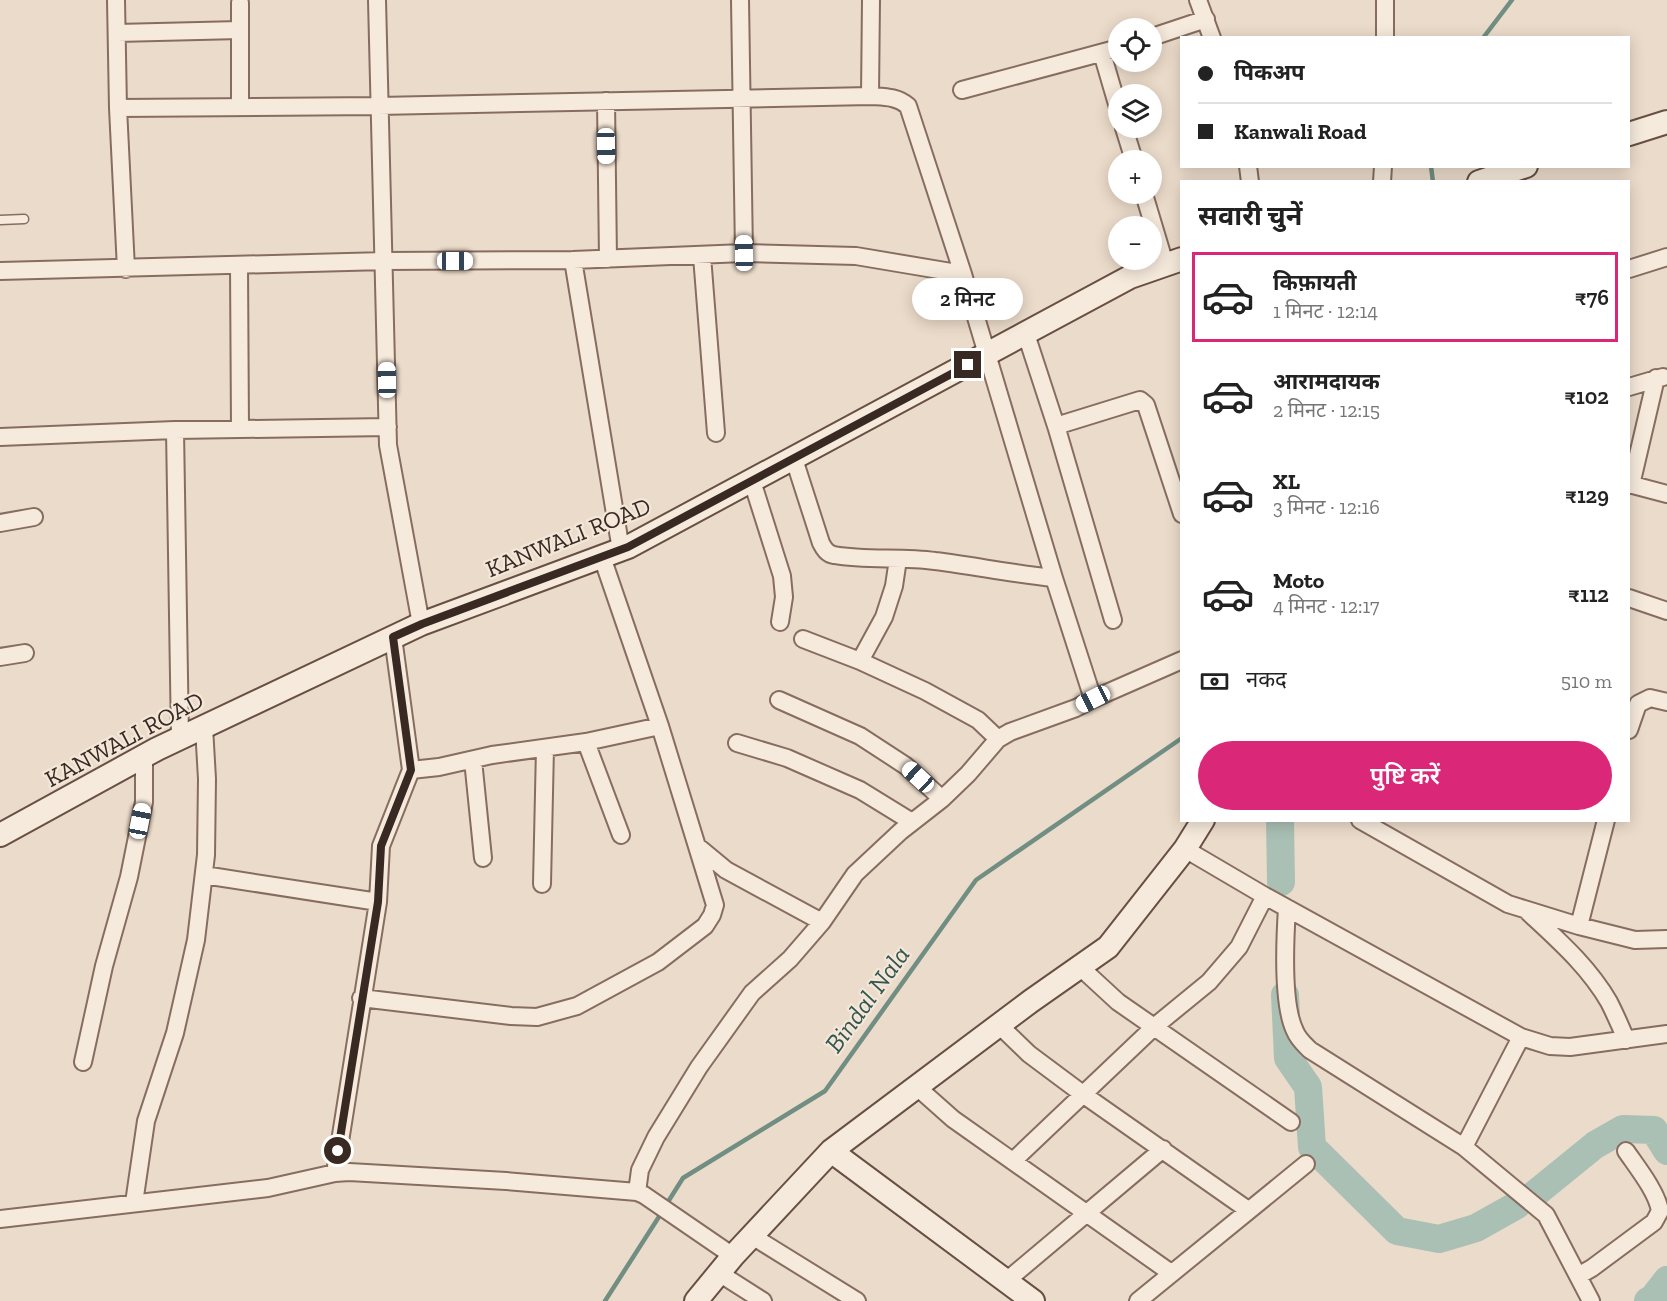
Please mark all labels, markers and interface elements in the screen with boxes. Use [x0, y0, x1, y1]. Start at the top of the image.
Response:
map controls [1108, 18, 1162, 270]
button: locate [1108, 18, 1162, 72]
text: पिकअप [1234, 59, 1305, 86]
button: layers [1108, 84, 1162, 138]
text: Kanwali Road [1234, 118, 1366, 145]
car [597, 128, 615, 164]
button: + [1108, 150, 1162, 204]
text: सवारी चुनें [1198, 200, 1302, 232]
button: − [1108, 216, 1162, 270]
car [735, 235, 753, 271]
car [437, 252, 473, 270]
text: किफ़ायती [1273, 269, 1357, 296]
icon: car [1201, 270, 1255, 324]
callout: 2 मिनट [912, 278, 1024, 320]
text: ₹76 [1575, 284, 1609, 311]
text: 2 मिनट [940, 287, 995, 311]
text: 1 मिनट · 12:14 [1273, 299, 1378, 323]
route end [954, 351, 981, 378]
car [378, 362, 396, 398]
text: आरामदायक [1273, 368, 1380, 395]
icon: car [1201, 369, 1255, 423]
text: ₹102 [1564, 383, 1609, 410]
text: 2 मिनट · 12:15 [1273, 398, 1380, 422]
icon: car [1201, 468, 1255, 522]
text: XL [1273, 468, 1300, 495]
text: ₹129 [1565, 482, 1609, 509]
street label: KANWALI ROAD [481, 491, 655, 583]
text: 3 मिनट · 12:16 [1273, 495, 1380, 519]
icon: car [1201, 567, 1255, 621]
text: Moto [1273, 567, 1324, 594]
text: ₹112 [1568, 581, 1609, 608]
text: 4 मिनट · 12:17 [1273, 594, 1379, 618]
icon: cash [1198, 665, 1231, 698]
text: नकद [1246, 666, 1287, 693]
text: 510 m [1561, 669, 1612, 693]
car [1073, 683, 1113, 715]
street label: KANWALI ROAD [40, 685, 208, 793]
button: पुष्टि करें [1198, 741, 1612, 810]
car [899, 758, 937, 796]
car [128, 802, 152, 840]
water label: Bindal Nala [818, 939, 916, 1059]
route start [324, 1137, 351, 1164]

